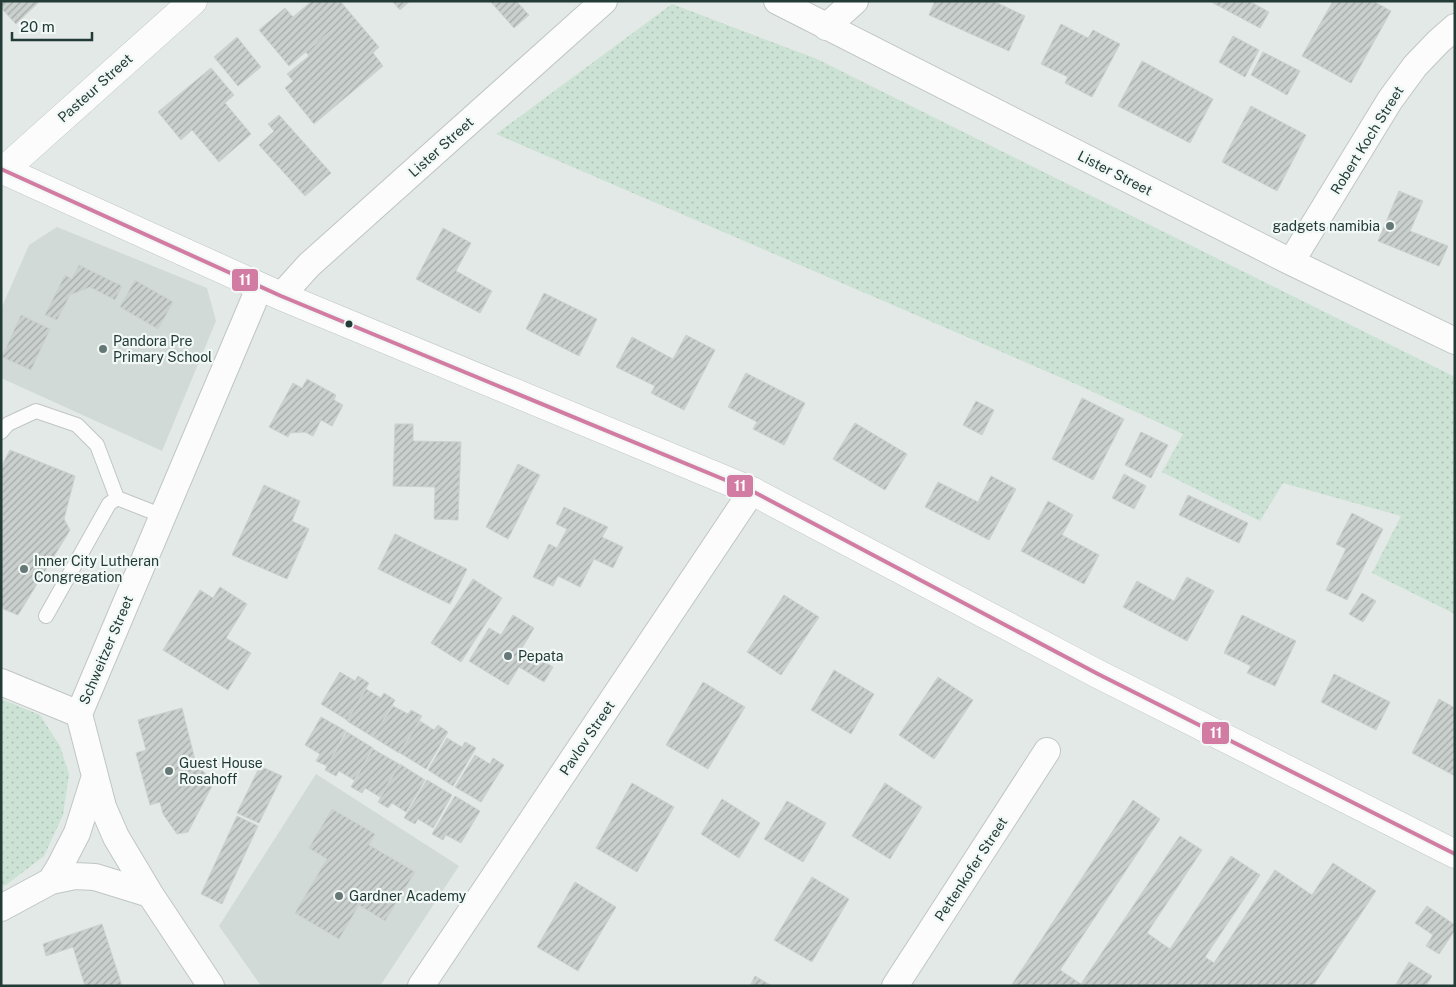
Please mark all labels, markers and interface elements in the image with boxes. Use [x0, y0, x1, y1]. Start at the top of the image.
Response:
scale bar [12, 10, 92, 42]
text: 20 m [20, 18, 55, 35]
street label: Pasteur Street [55, 50, 135, 126]
street label: Robert Koch Street [1327, 83, 1407, 197]
street label: Lister Street [405, 114, 477, 180]
street label: Lister Street [1075, 147, 1155, 199]
place label: gadgets namibia [1272, 218, 1380, 234]
marker: gadgets namibia [1384, 220, 1396, 232]
line badge: 11 [231, 268, 259, 292]
text: 11 [239, 272, 251, 288]
unlabelled marker [344, 319, 354, 329]
place label: Pandora Pre Primary School [113, 333, 212, 365]
marker: Pandora Pre Primary School [97, 343, 109, 355]
line badge: 11 [726, 474, 754, 498]
text: 11 [734, 478, 746, 494]
place label: Inner City Lutheran Congregation [34, 553, 159, 585]
marker: Inner City Lutheran Congregation [18, 563, 30, 575]
street label: Schweitzer Street [76, 593, 136, 707]
place label: Pepata [518, 648, 564, 664]
marker: Pepata [502, 650, 514, 662]
street label: Pavlov Street [556, 698, 618, 778]
line badge: 11 [1201, 721, 1230, 745]
text: 11 [1210, 725, 1222, 741]
place label: Guest House Rosahoff [179, 755, 263, 787]
marker: Guest House Rosahoff [163, 765, 175, 777]
street label: Pettenkofer Street [931, 814, 1011, 924]
place label: Gardner Academy [349, 888, 467, 904]
marker: Gardner Academy [333, 890, 345, 902]

